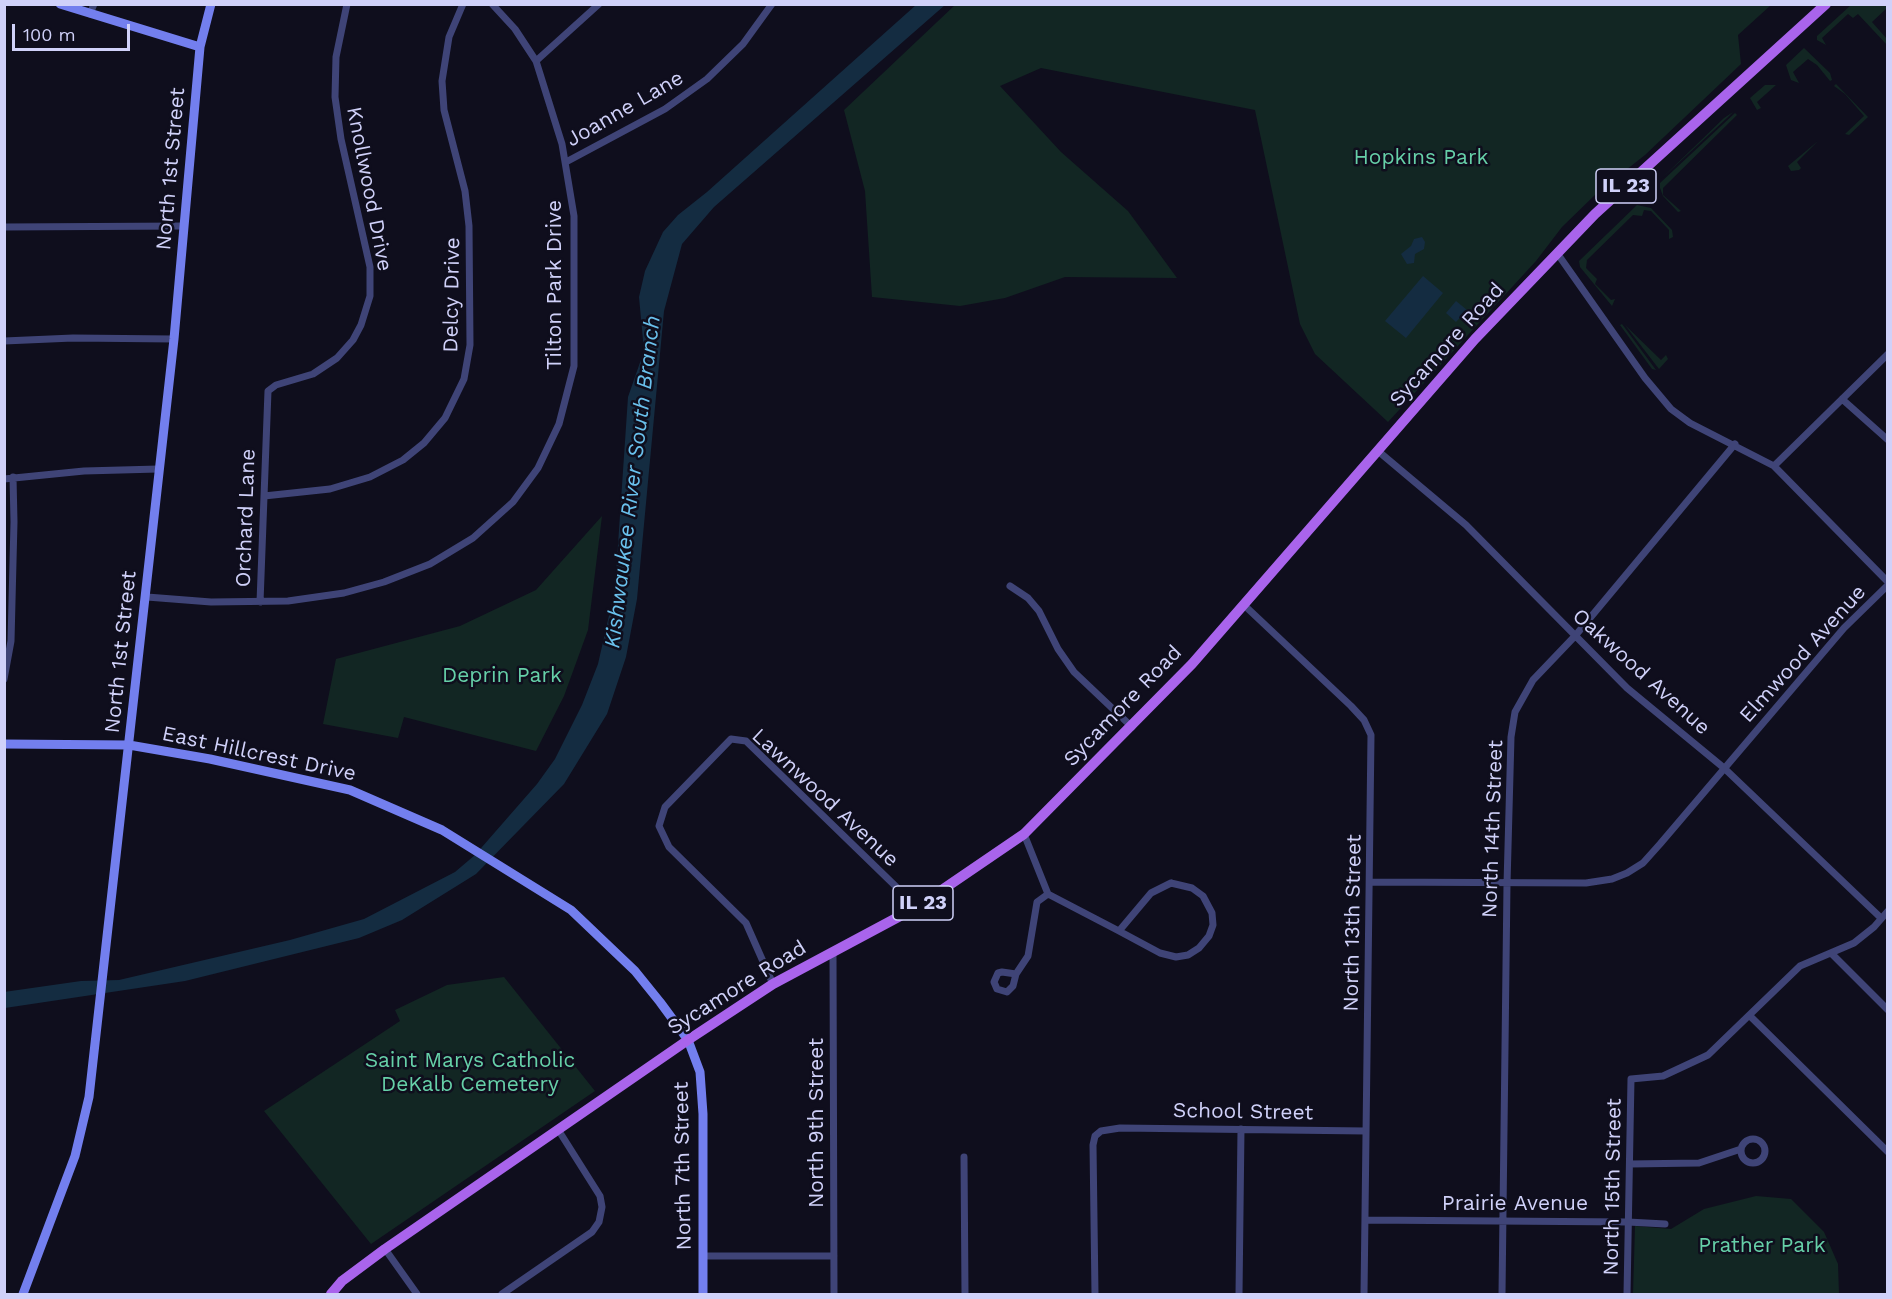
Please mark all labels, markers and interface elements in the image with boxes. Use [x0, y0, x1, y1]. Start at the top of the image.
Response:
scale bar [15, 12, 134, 50]
text: 100 m [23, 24, 76, 45]
street label: Joanne Lane [562, 65, 688, 153]
street label: North 1st Street [151, 87, 191, 251]
street label: Knollwood Drive [341, 105, 397, 273]
park label: Hopkins Park [1354, 145, 1488, 171]
road number: IL 23 [1596, 169, 1656, 203]
street label: Tilton Park Drive [542, 200, 568, 370]
street label: Delcy Drive [438, 237, 466, 353]
street label: Sycamore Road [1385, 278, 1509, 412]
water label: Kishwaukee River South Branch [599, 314, 667, 650]
street label: Orchard Lane [231, 448, 261, 588]
street label: North 1st Street [100, 570, 142, 734]
street label: Elmwood Avenue [1735, 580, 1871, 728]
street label: Oakwood Avenue [1567, 604, 1715, 740]
street label: Sycamore Road [1059, 640, 1187, 772]
park label: Deprin Park [442, 663, 562, 689]
street label: East Hillcrest Drive [160, 721, 358, 787]
street label: Lawnwood Avenue [746, 723, 904, 873]
street label: North 14th Street [1477, 740, 1509, 918]
street label: North 13th Street [1339, 834, 1367, 1012]
road number: IL 23 [893, 886, 953, 920]
street label: Sycamore Road [663, 935, 811, 1041]
street label: North 9th Street [804, 1038, 830, 1208]
park label: Saint Marys Catholic DeKalb Cemetery [365, 1048, 575, 1098]
street label: North 7th Street [669, 1081, 697, 1251]
street label: School Street [1173, 1098, 1313, 1126]
street label: North 15th Street [1599, 1098, 1627, 1276]
street label: Prairie Avenue [1442, 1191, 1588, 1217]
park label: Prather Park [1698, 1233, 1826, 1259]

